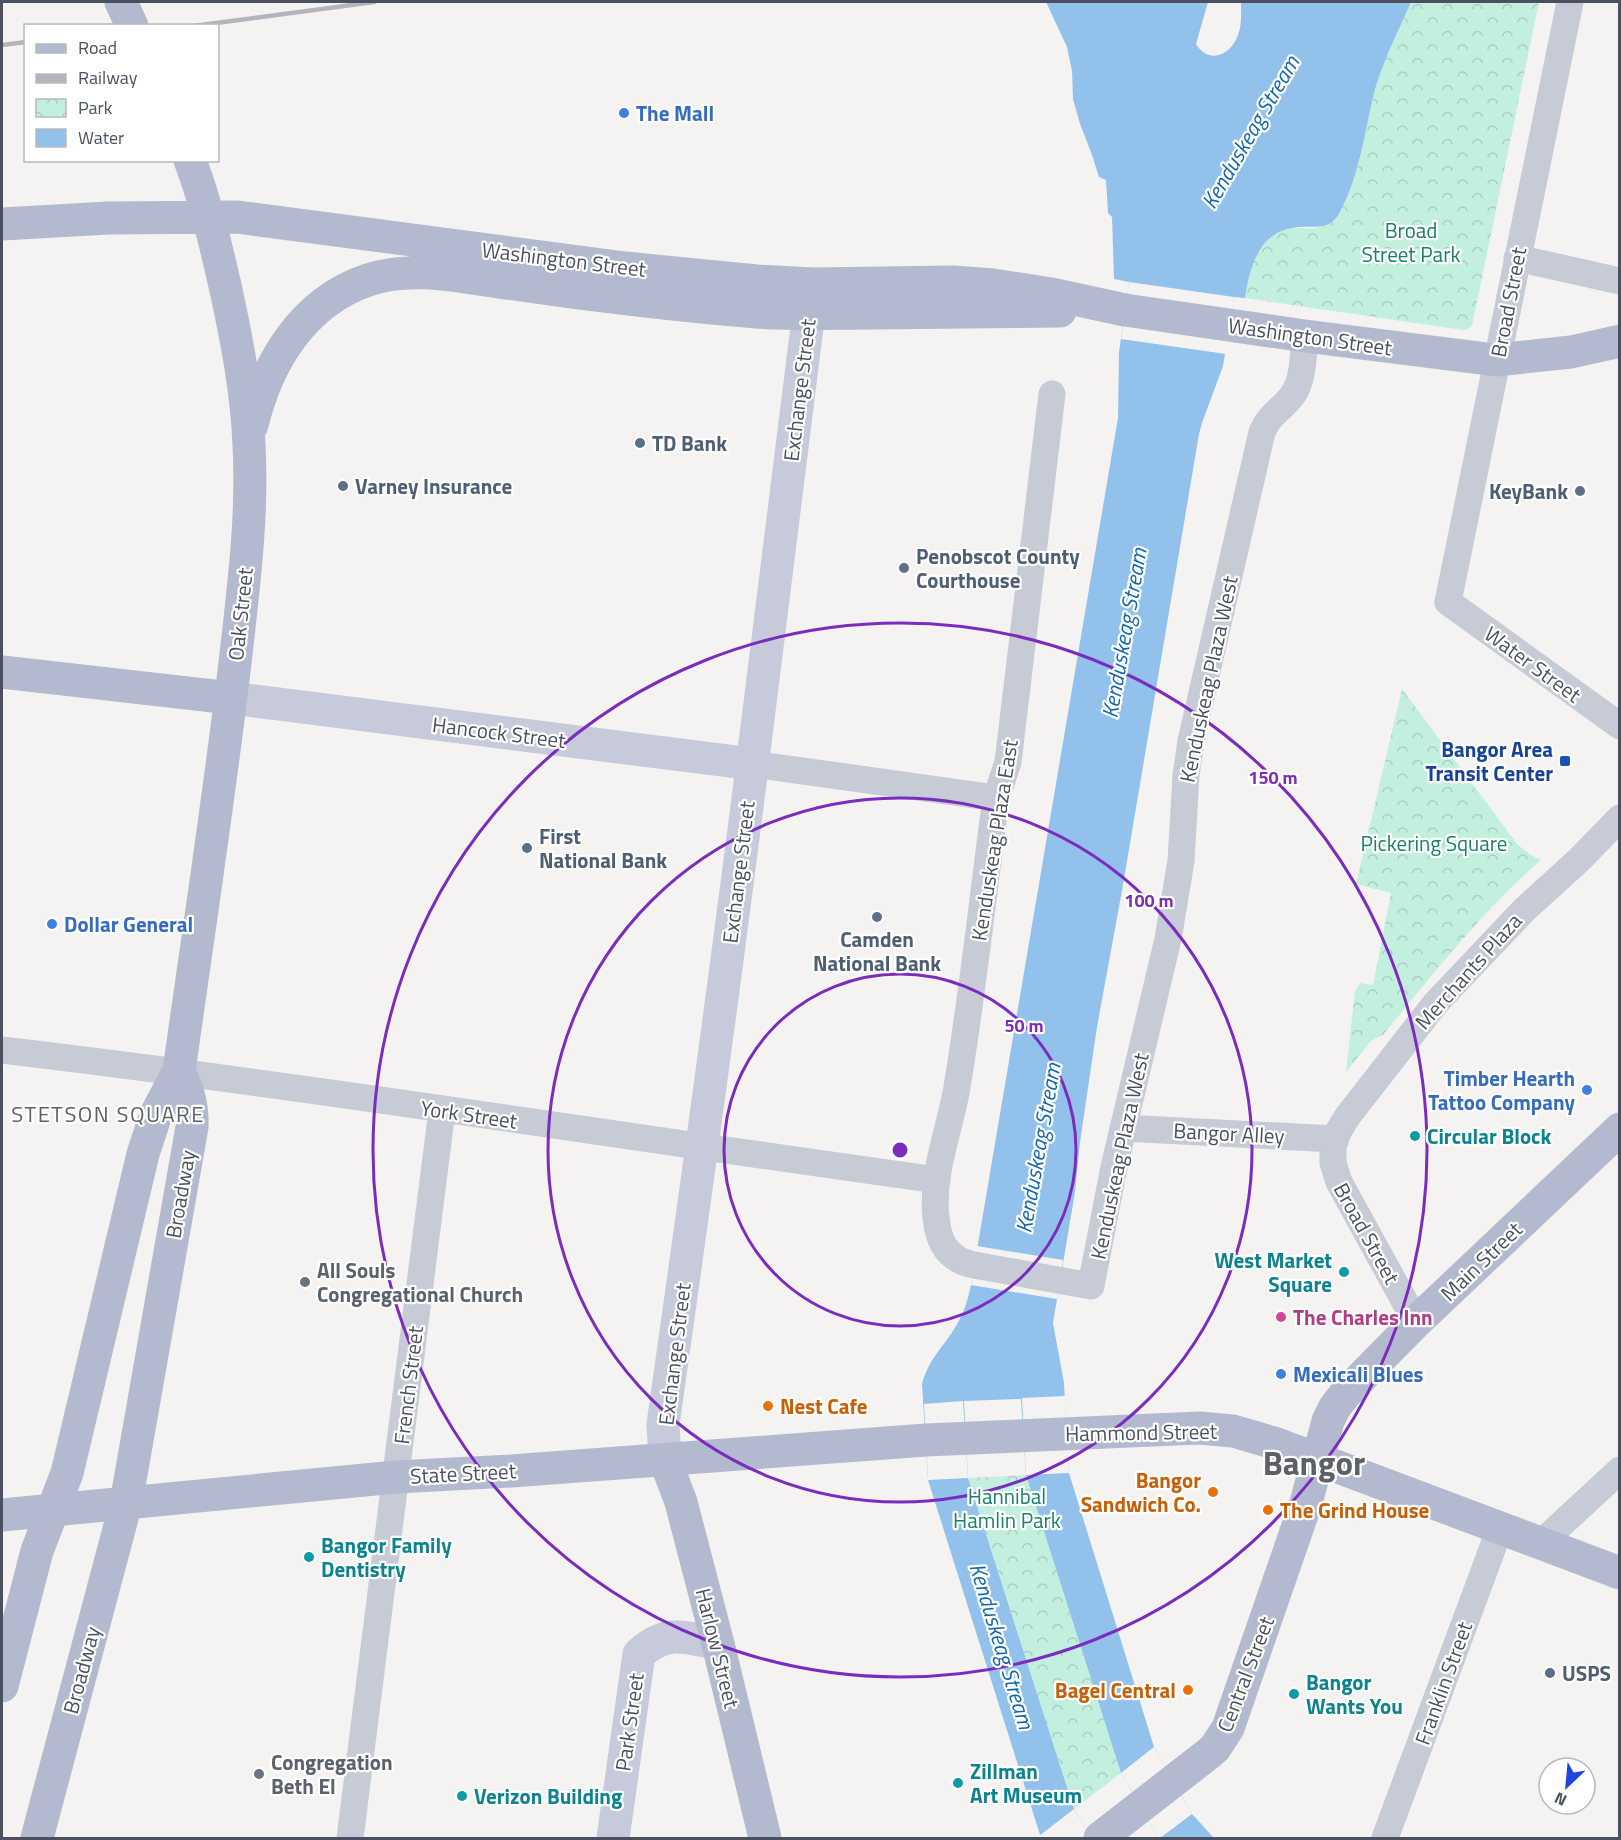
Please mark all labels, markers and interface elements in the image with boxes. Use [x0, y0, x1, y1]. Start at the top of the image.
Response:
legend [24, 24, 219, 162]
text: Road [78, 34, 117, 61]
water label: Kenduskeag Stream [1192, 48, 1308, 215]
text: Railway [78, 64, 138, 91]
text: Park [78, 94, 113, 121]
place label: The Mall [636, 97, 714, 129]
marker: The Mall [617, 106, 631, 120]
text: Water [78, 124, 124, 151]
park label: Broad Street Park [1362, 214, 1460, 270]
street label: Washington Street [480, 233, 648, 285]
street label: Broad Street [1482, 244, 1534, 360]
street label: Washington Street [1226, 309, 1395, 363]
street label: Exchange Street [774, 316, 824, 463]
place label: TD Bank [652, 427, 727, 459]
marker: TD Bank [633, 436, 647, 450]
place label: Varney Insurance [355, 470, 512, 502]
place label: KeyBank [1489, 475, 1568, 507]
marker: Varney Insurance [336, 479, 350, 493]
marker: KeyBank [1573, 484, 1587, 498]
place label: Penobscot County Courthouse [916, 540, 1080, 596]
water label: Kenduskeag Stream [1092, 544, 1156, 721]
marker: Penobscot County Courthouse [897, 561, 911, 575]
street label: Oak Street [219, 565, 261, 662]
street label: Kenduskeag Plaza West [1170, 572, 1246, 785]
street label: Water Street [1478, 618, 1589, 710]
street label: Hancock Street [431, 708, 568, 756]
place label: Bangor Area Transit Center [1426, 733, 1553, 789]
street label: Kenduskeag Plaza East [962, 736, 1026, 943]
marker: Bangor Area Transit Center [1558, 754, 1572, 768]
text: 150 m [1248, 764, 1298, 791]
street label: Exchange Street [713, 798, 763, 945]
place label: First National Bank [539, 820, 667, 876]
park label: Pickering Square [1361, 827, 1507, 859]
marker: First National Bank [520, 841, 534, 855]
text: 100 m [1124, 887, 1174, 914]
street label: Merchants Plaza [1407, 905, 1529, 1036]
place label: Dollar General [64, 908, 193, 940]
marker: Camden National Bank [870, 910, 884, 924]
marker: Dollar General [45, 917, 59, 931]
place label: Camden National Bank [813, 923, 941, 979]
text: 50 m [1004, 1012, 1044, 1039]
street label: Kenduskeag Plaza West [1081, 1049, 1157, 1262]
water label: Kenduskeag Stream [1006, 1059, 1070, 1236]
place label: Timber Hearth Tattoo Company [1428, 1062, 1575, 1118]
marker: Timber Hearth Tattoo Company [1580, 1083, 1594, 1097]
street label: York Street [419, 1091, 520, 1137]
district label: STETSON SQUARE [11, 1097, 205, 1131]
street label: Bangor Alley [1173, 1114, 1285, 1152]
place label: Circular Block [1427, 1120, 1551, 1152]
marker: Circular Block [1408, 1129, 1422, 1143]
centre of rings [890, 1140, 910, 1160]
street label: Broadway [157, 1147, 203, 1241]
street label: Broad Street [1326, 1176, 1408, 1290]
street label: Main Street [1433, 1213, 1530, 1308]
place label: West Market Square [1214, 1244, 1332, 1300]
place label: All Souls Congregational Church [317, 1254, 523, 1310]
marker: West Market Square [1337, 1265, 1351, 1279]
marker: All Souls Congregational Church [298, 1275, 312, 1289]
street label: Exchange Street [649, 1280, 699, 1427]
place label: The Charles Inn [1293, 1301, 1433, 1333]
marker: The Charles Inn [1274, 1310, 1288, 1324]
street label: French Street [385, 1324, 431, 1446]
place label: Mexicali Blues [1293, 1358, 1424, 1390]
marker: Mexicali Blues [1274, 1367, 1288, 1381]
place label: Nest Cafe [780, 1390, 868, 1422]
marker: Nest Cafe [761, 1399, 775, 1413]
street label: Hammond Street [1065, 1415, 1218, 1449]
district label: Bangor [1263, 1438, 1365, 1488]
street label: State Street [409, 1454, 517, 1492]
place label: Bangor Sandwich Co. [1081, 1464, 1201, 1520]
park label: Hannibal Hamlin Park [953, 1480, 1061, 1536]
marker: Bangor Sandwich Co. [1206, 1485, 1220, 1499]
place label: The Grind House [1280, 1494, 1429, 1526]
marker: The Grind House [1261, 1503, 1275, 1517]
place label: Bangor Family Dentistry [321, 1529, 452, 1585]
marker: Bangor Family Dentistry [302, 1550, 316, 1564]
water label: Kenduskeag Stream [961, 1559, 1044, 1734]
street label: Harlow Street [688, 1585, 749, 1712]
street label: Central Street [1208, 1611, 1282, 1737]
street label: Franklin Street [1406, 1616, 1480, 1749]
street label: Broadway [54, 1623, 108, 1717]
place label: USPS [1562, 1657, 1611, 1689]
place label: Bangor Wants You [1306, 1666, 1403, 1722]
marker: USPS [1543, 1666, 1557, 1680]
street label: Park Street [606, 1670, 652, 1773]
place label: Bagel Central [1055, 1674, 1176, 1706]
marker: Bagel Central [1181, 1683, 1195, 1697]
marker: Bangor Wants You [1287, 1687, 1301, 1701]
place label: Congregation Beth El [271, 1746, 393, 1802]
place label: Zillman Art Museum [970, 1755, 1082, 1811]
north arrow [1537, 1756, 1597, 1816]
marker: Congregation Beth El [252, 1767, 266, 1781]
marker: Zillman Art Museum [951, 1776, 965, 1790]
place label: Verizon Building [474, 1780, 622, 1812]
text: N [1550, 1786, 1571, 1813]
marker: Verizon Building [455, 1789, 469, 1803]

